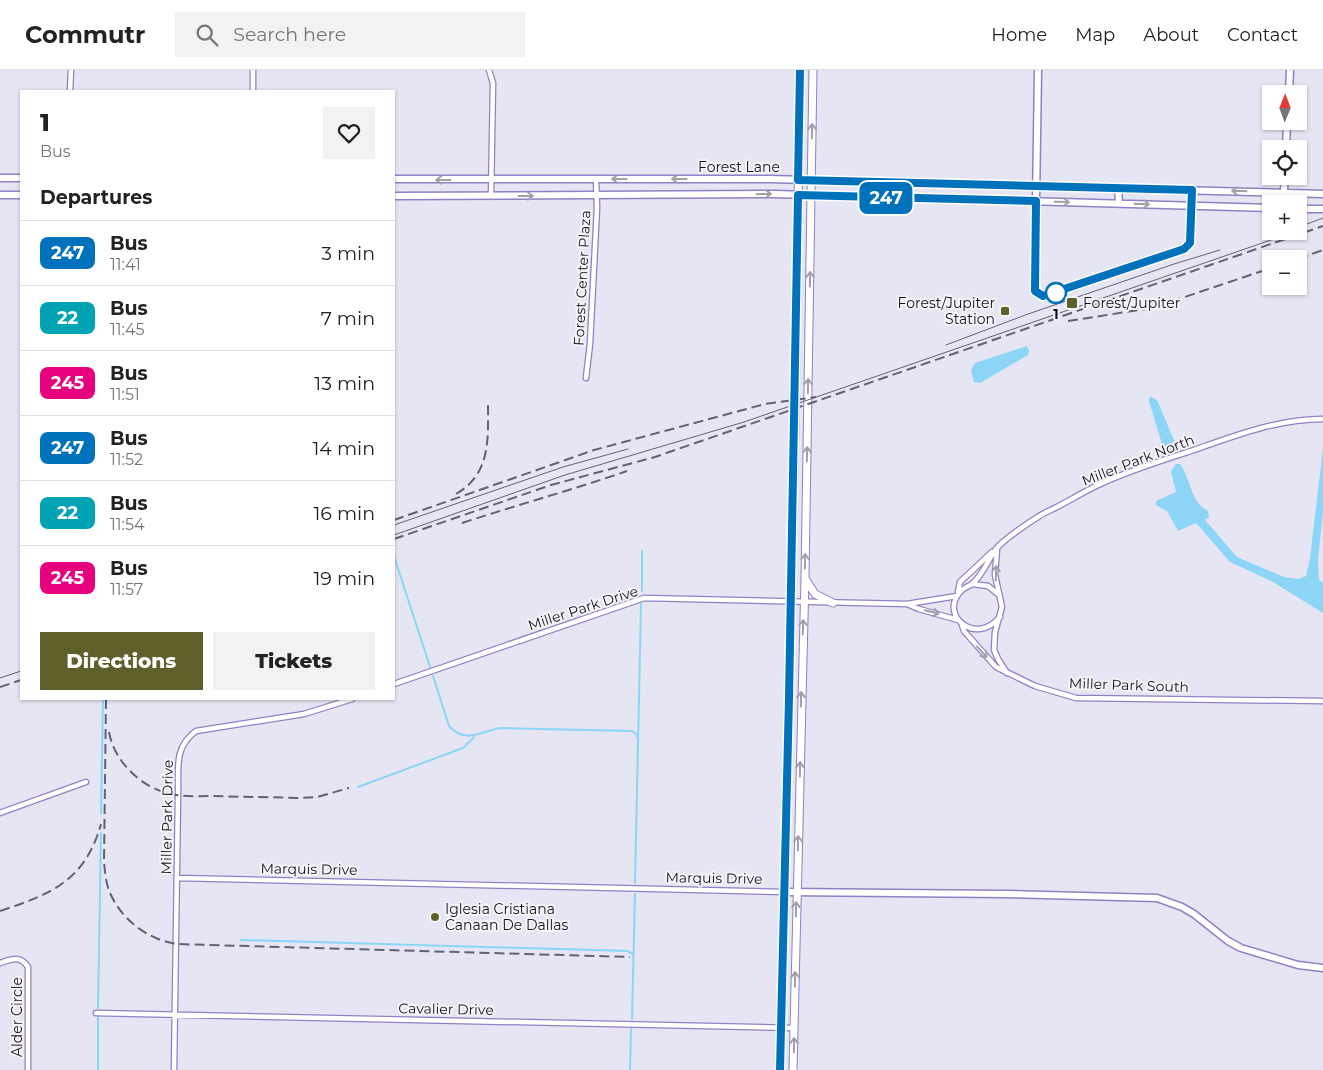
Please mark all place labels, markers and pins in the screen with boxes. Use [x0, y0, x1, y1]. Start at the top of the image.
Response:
marker: 1 [1045, 282, 1067, 304]
place label: Forest/Jupiter Station [898, 294, 995, 328]
place label: Forest/Jupiter [1083, 294, 1181, 312]
marker: Forest/Jupiter [1065, 296, 1079, 310]
marker: Forest/Jupiter Station [999, 305, 1011, 317]
place label: 1 [1053, 305, 1059, 323]
place label: Iglesia Cristiana Canaan De Dallas [445, 900, 568, 934]
marker: Iglesia Cristiana Canaan De Dallas [429, 911, 441, 923]

